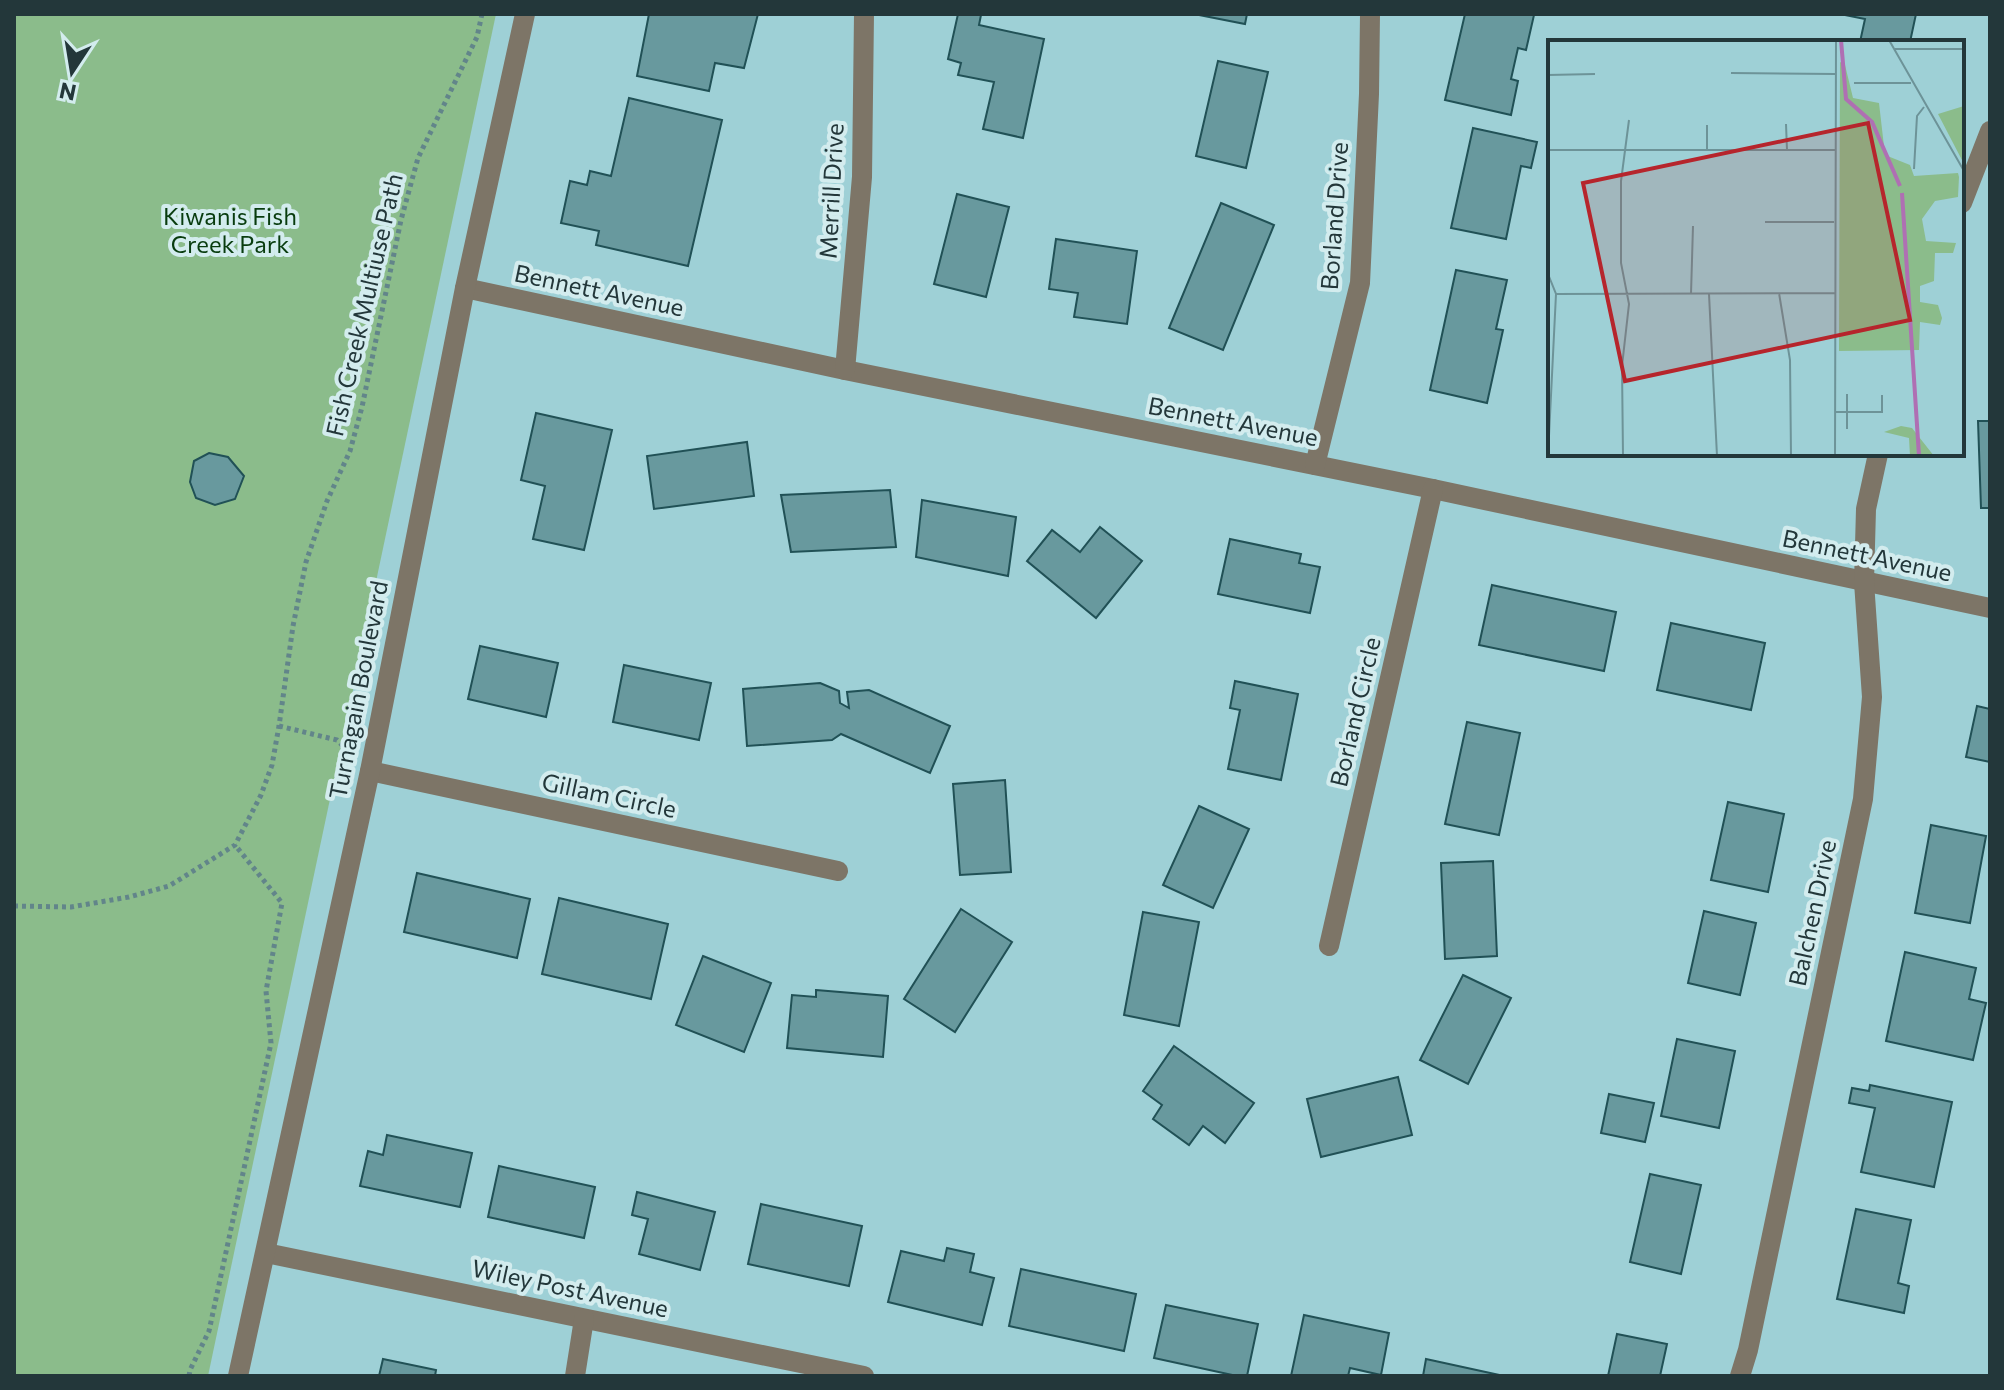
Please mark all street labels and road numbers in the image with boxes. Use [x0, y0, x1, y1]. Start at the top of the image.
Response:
street label: Merrill Drive [812, 122, 849, 259]
street label: Borland Drive [1314, 141, 1353, 291]
street label: Fish Creek Multiuse Path [319, 170, 408, 439]
street label: Bennett Avenue [512, 257, 687, 322]
street label: Bennett Avenue [1146, 390, 1321, 451]
street label: Bennett Avenue [1780, 522, 1955, 587]
street label: Turnagain Boulevard [322, 578, 393, 801]
street label: Borland Circle [1323, 634, 1386, 789]
street label: Gillam Circle [540, 766, 679, 823]
street label: Balchen Drive [1782, 837, 1841, 988]
street label: Wiley Post Avenue [469, 1253, 671, 1323]

